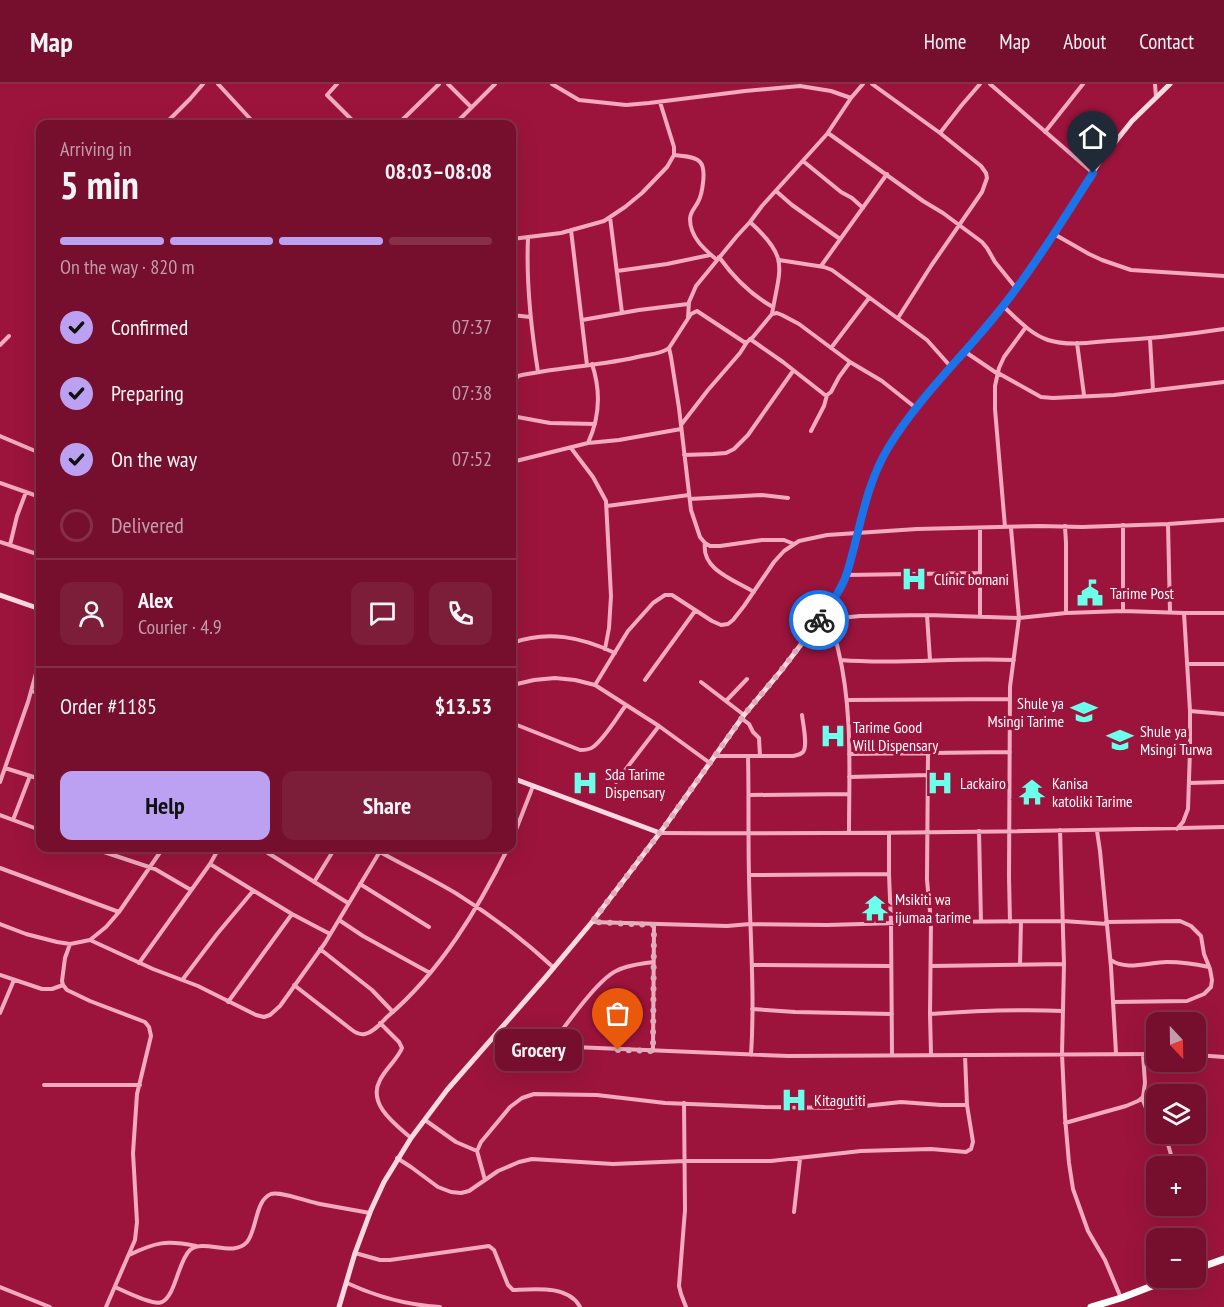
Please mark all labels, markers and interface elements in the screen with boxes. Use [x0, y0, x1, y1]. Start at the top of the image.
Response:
text: Map [30, 23, 73, 60]
text: Home [924, 28, 966, 55]
text: Map [999, 28, 1030, 55]
text: About [1063, 28, 1106, 55]
text: Contact [1139, 28, 1194, 55]
pin [1067, 111, 1118, 173]
icon: home [1076, 120, 1109, 153]
text: Arriving in [60, 136, 132, 162]
text: 08:03–08:08 [385, 157, 492, 185]
text: 5 min [60, 159, 139, 210]
text: On the way · 820 m [60, 254, 195, 280]
icon: check [60, 311, 93, 344]
text: Confirmed [111, 313, 188, 341]
text: 07:37 [452, 314, 492, 340]
icon: check [60, 377, 93, 410]
text: Preparing [111, 379, 184, 407]
text: 07:38 [452, 380, 492, 406]
icon: check [60, 443, 93, 476]
text: On the way [111, 445, 197, 473]
text: 07:52 [452, 446, 492, 472]
text: Delivered [111, 511, 184, 539]
hospital icon: Clinic bomani [899, 564, 929, 594]
place label: Clinic bomani [934, 569, 1009, 589]
public building icon: Tarime Post [1075, 578, 1105, 608]
button: person [60, 582, 123, 645]
button: chat [351, 582, 414, 645]
button: phone [429, 582, 492, 645]
place label: Tarime Post [1110, 583, 1175, 603]
text: Alex [138, 586, 173, 614]
courier [789, 590, 849, 650]
icon: bike [803, 604, 836, 637]
text: Courier · 4.9 [138, 614, 222, 640]
text: Order #1185 [60, 692, 157, 720]
text: $13.53 [435, 692, 492, 720]
place label: Shule ya Msingi Tarime [987, 693, 1064, 731]
school or university icon: Shule ya Msingi Tarime [1069, 697, 1099, 727]
place label: Tarime Good Will Dispensary [853, 717, 938, 755]
hospital icon: Tarime Good Will Dispensary [818, 721, 848, 751]
place label: Shule ya Msingi Turwa [1140, 721, 1212, 759]
school or university icon: Shule ya Msingi Turwa [1105, 725, 1135, 755]
place label: Sda Tarime Dispensary [605, 764, 665, 802]
hospital icon: Sda Tarime Dispensary [570, 768, 600, 798]
hospital icon: Lackairo [925, 768, 955, 798]
button: Help [60, 771, 270, 840]
button: Share [282, 771, 492, 840]
place label: Lackairo [960, 773, 1006, 793]
place label: Kanisa katoliki Tarime [1052, 773, 1133, 811]
temple icon: Kanisa katoliki Tarime [1017, 777, 1047, 807]
place label: Msikiti wa ijumaa tarime [895, 889, 971, 927]
temple icon: Msikiti wa ijumaa tarime [860, 893, 890, 923]
pin [592, 988, 643, 1050]
icon: bag [601, 997, 634, 1030]
north arrow [1146, 1012, 1206, 1072]
map controls [1146, 1012, 1206, 1288]
callout: Grocery [495, 1029, 582, 1071]
text: Grocery [512, 1037, 565, 1063]
button: layers [1146, 1084, 1206, 1144]
hospital icon: Kitagutiti [779, 1085, 809, 1115]
place label: Kitagutiti [814, 1090, 866, 1110]
button: + [1146, 1156, 1206, 1216]
button: − [1146, 1228, 1206, 1288]

